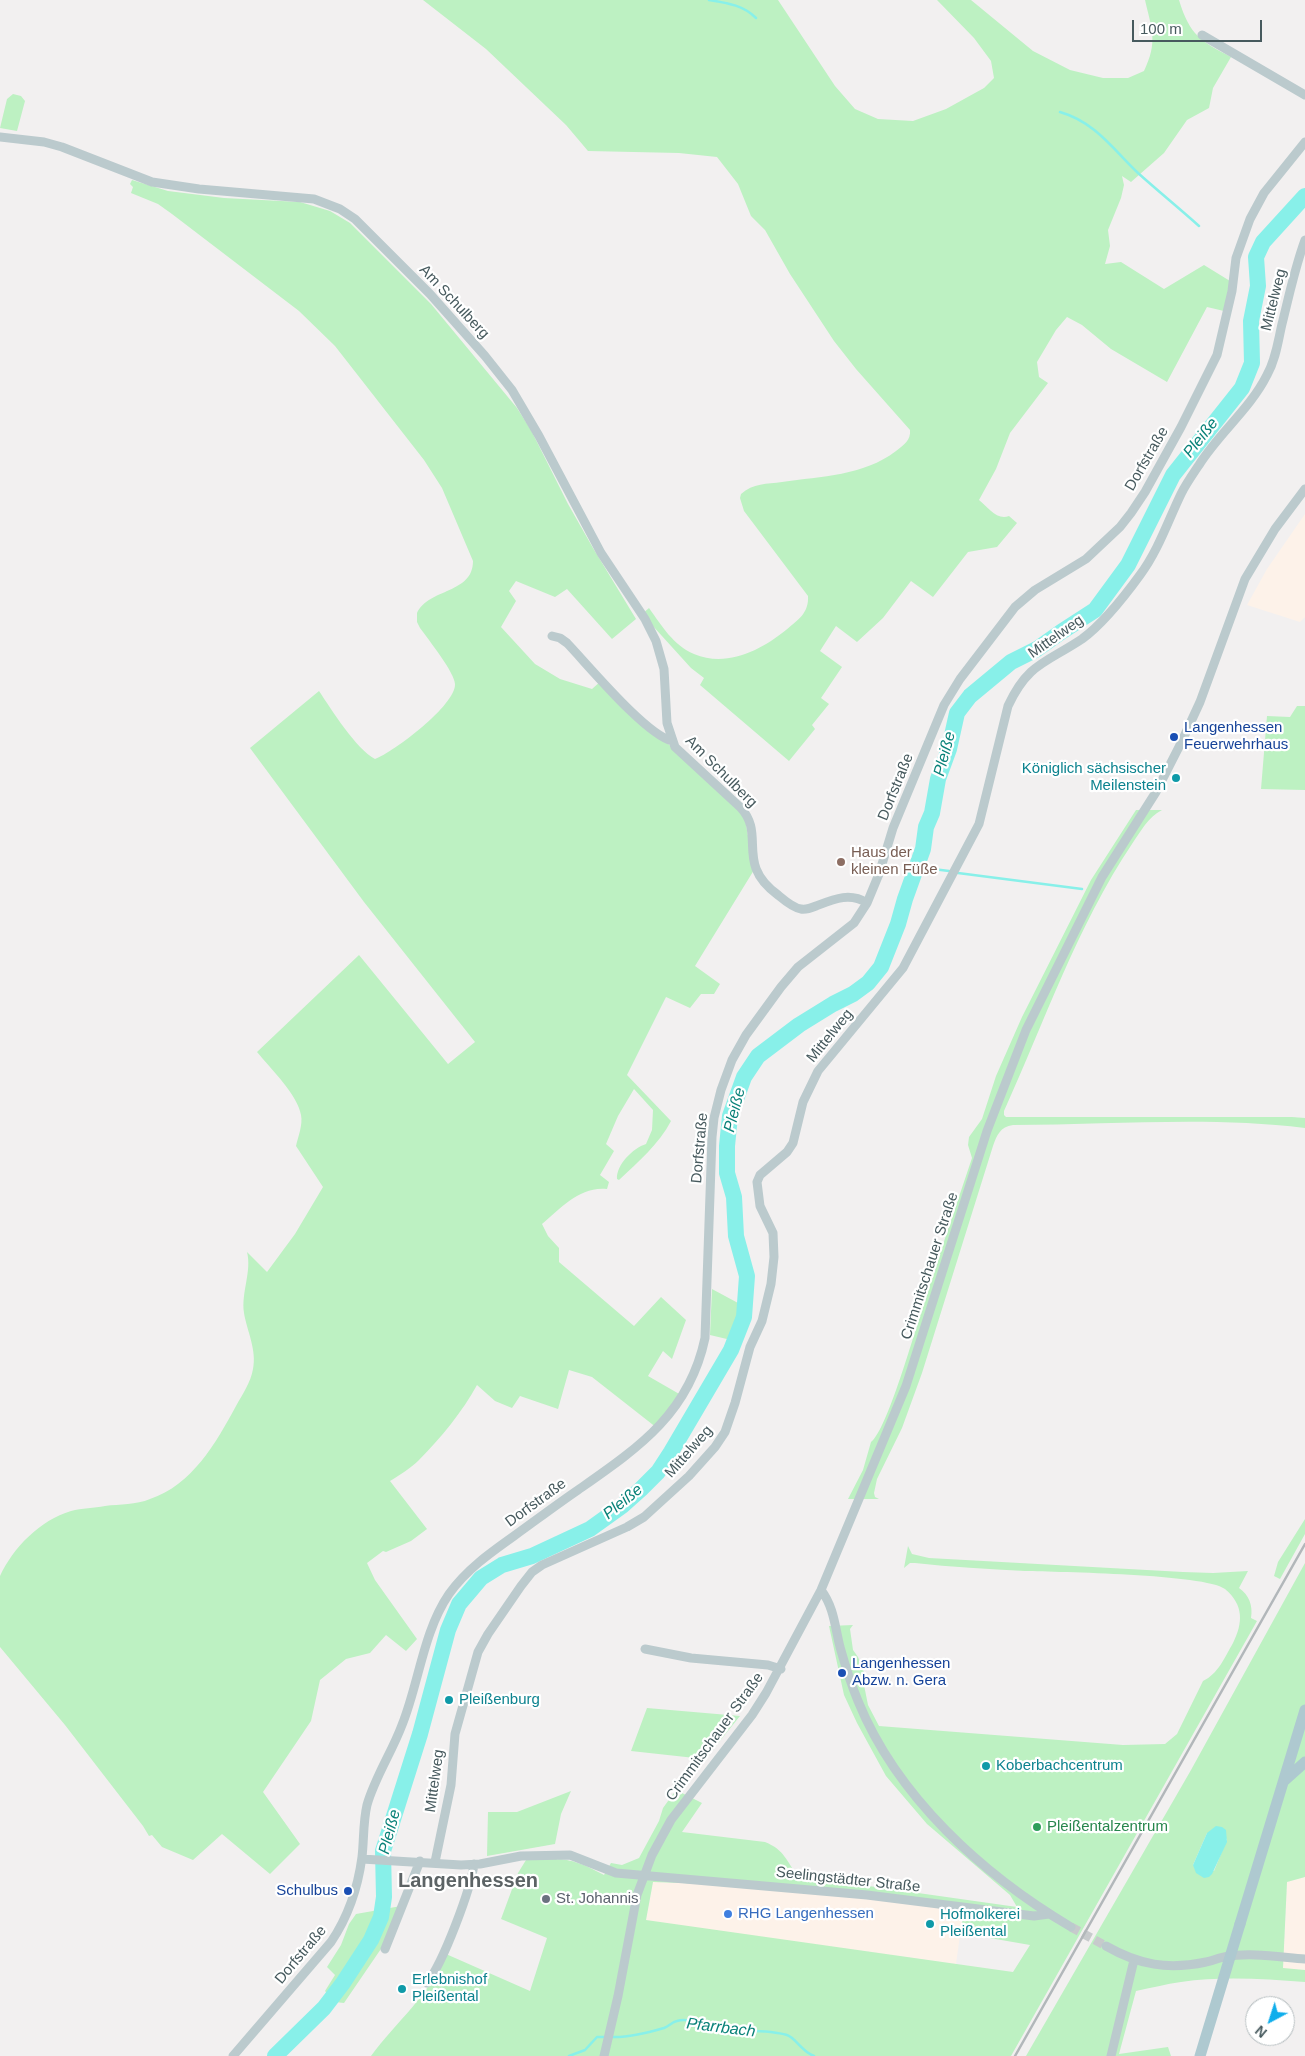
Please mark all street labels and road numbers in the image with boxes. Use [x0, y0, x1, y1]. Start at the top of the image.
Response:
street label: Am Schulberg [415, 261, 493, 343]
street label: Mittelweg [1258, 267, 1290, 333]
street label: Dorfstraße [1121, 424, 1173, 494]
street label: Mittelweg [1025, 611, 1087, 663]
street label: Am Schulberg [681, 732, 761, 812]
street label: Dorfstraße [874, 751, 918, 823]
street label: Mittelweg [803, 1006, 857, 1066]
street label: Dorfstraße [688, 1112, 712, 1184]
street label: Crimmitschauer Straße [898, 1190, 962, 1342]
street label: Mittelweg [661, 1422, 717, 1482]
street label: Dorfstraße [502, 1475, 570, 1531]
street label: Crimmitschauer Straße [662, 1669, 768, 1805]
street label: Mittelweg [422, 1748, 448, 1814]
street label: Seelingstädter Straße [775, 1863, 921, 1897]
street label: Dorfstraße [271, 1922, 331, 1988]

